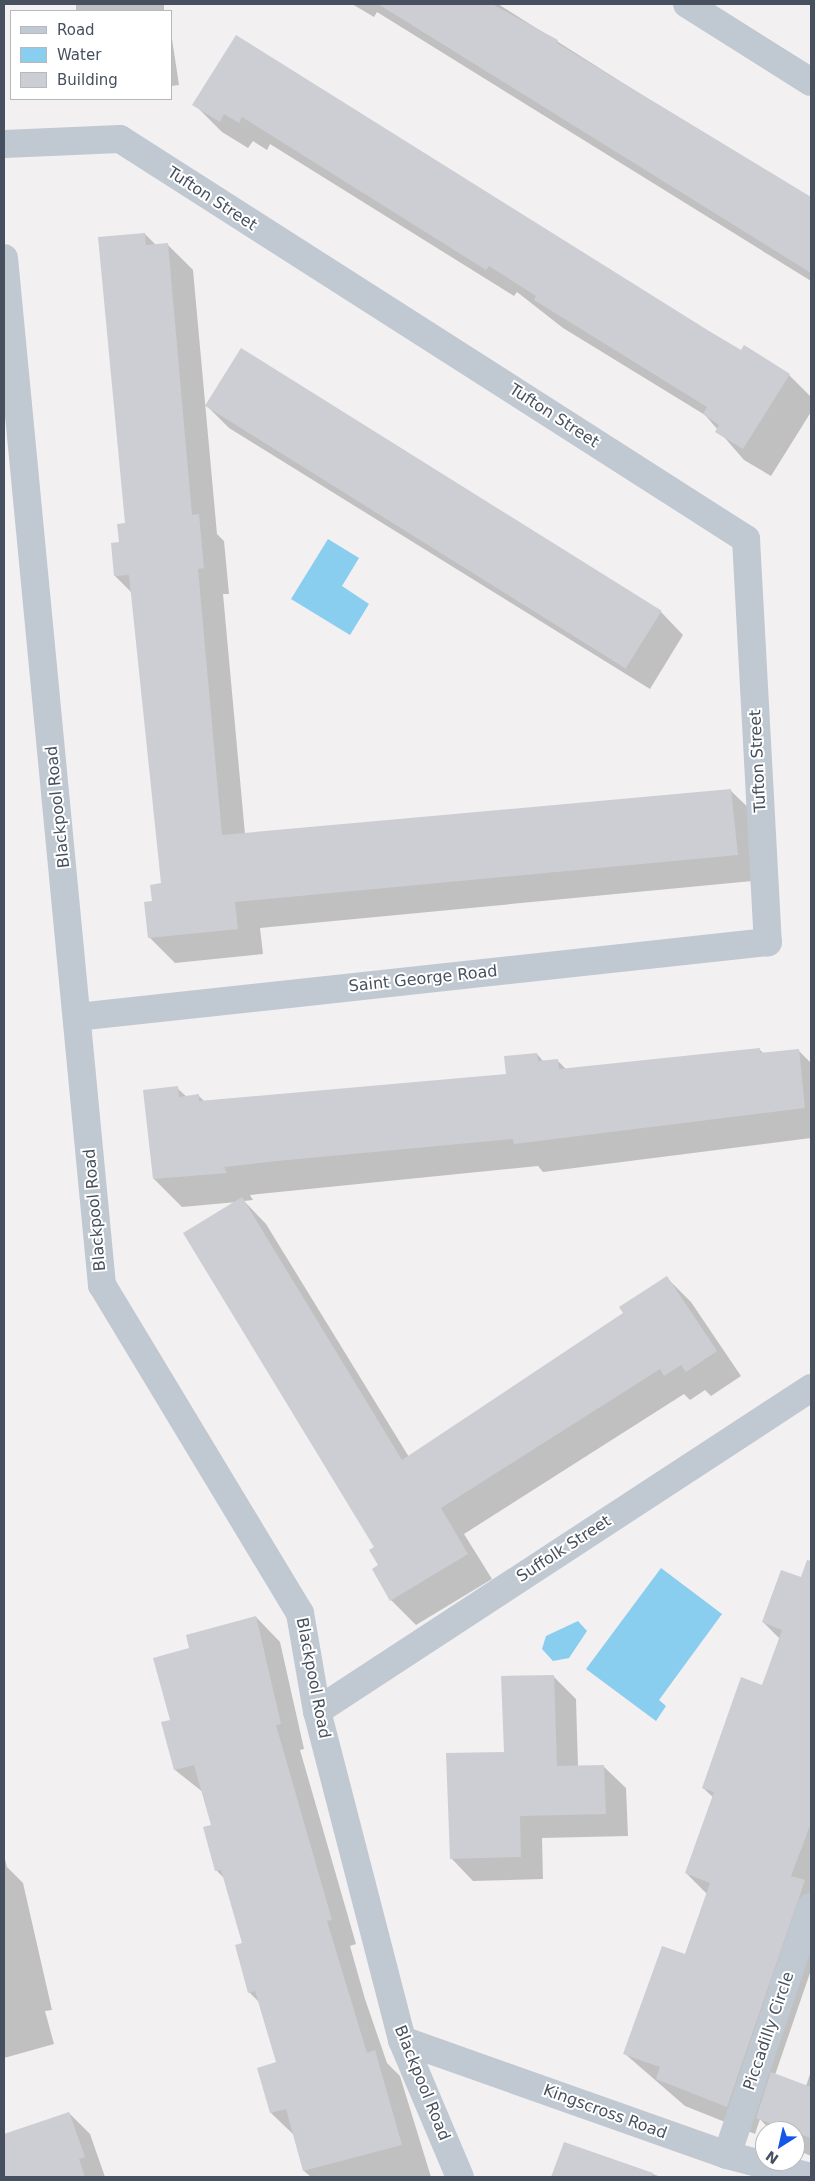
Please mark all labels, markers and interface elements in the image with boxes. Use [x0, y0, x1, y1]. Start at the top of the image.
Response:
legend [10, 10, 172, 100]
text: Road [57, 21, 95, 39]
text: Water [57, 46, 101, 64]
text: Building [57, 71, 118, 89]
street label: Tufton Street [164, 163, 260, 235]
street label: Tufton Street [506, 380, 602, 452]
street label: Tufton Street [746, 709, 770, 813]
street label: Blackpool Road [42, 745, 74, 869]
street label: Saint George Road [348, 962, 498, 996]
street label: Blackpool Road [80, 1148, 110, 1272]
street label: Suffolk Street [513, 1511, 615, 1587]
street label: Blackpool Road [292, 1616, 334, 1740]
street label: Piccadilly Circle [740, 1969, 798, 2093]
street label: Blackpool Road [390, 2023, 454, 2143]
street label: Kingscross Road [541, 2081, 669, 2143]
north arrow [755, 2121, 805, 2171]
text: N [763, 2148, 781, 2167]

